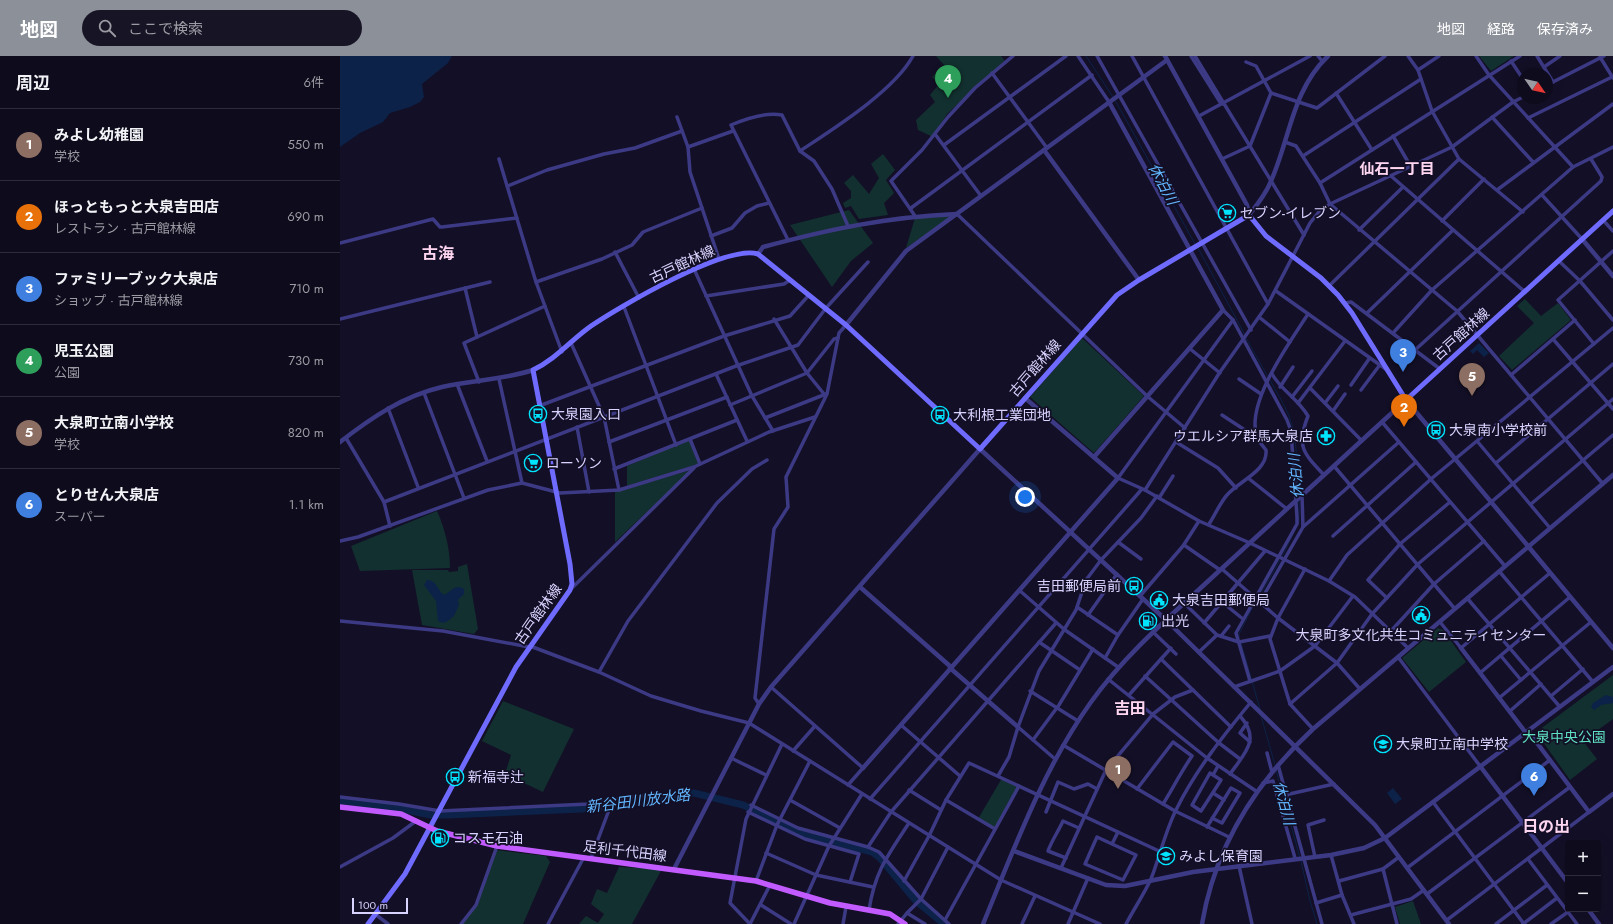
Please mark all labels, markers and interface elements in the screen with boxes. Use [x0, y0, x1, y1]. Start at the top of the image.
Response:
search box [82, 10, 362, 46]
text: 地図 [20, 16, 58, 43]
icon: search [96, 17, 118, 39]
text: ここで検索 [128, 18, 203, 40]
text: 地図 [1437, 19, 1465, 39]
text: 経路 [1487, 19, 1515, 39]
text: 保存済み [1537, 19, 1593, 39]
pin: 4 [935, 65, 961, 98]
north arrow [1517, 68, 1553, 104]
text: 周辺 [16, 71, 50, 95]
text: 6件 [304, 73, 324, 92]
text: みよし幼稚園 [54, 124, 144, 146]
text: 1 [26, 135, 32, 154]
text: 550 m [287, 135, 324, 154]
text: 学校 [54, 147, 80, 166]
district label: 仙石一丁目 [1359, 158, 1435, 180]
water label: 休泊川 [1143, 159, 1184, 211]
text: ほっともっと大泉吉田店 [54, 196, 219, 218]
supermarket icon: セブン-イレブン [1217, 203, 1237, 223]
place label: セブン-イレブン [1240, 203, 1341, 223]
text: 2 [25, 207, 33, 226]
text: 690 m [287, 207, 324, 226]
text: レストラン · 古戸館林線 [54, 219, 196, 238]
street label: 古戸館林線 [646, 240, 718, 288]
district label: 古海 [422, 242, 454, 265]
text: ファミリーブック大泉店 [54, 268, 218, 290]
text: 3 [25, 279, 33, 298]
text: 710 m [289, 279, 324, 298]
text: ショップ · 古戸館林線 [54, 291, 183, 310]
street label: 古戸館林線 [1428, 303, 1494, 365]
street label: 古戸館林線 [1004, 335, 1066, 401]
pin: 3 [1390, 339, 1416, 372]
text: 児玉公園 [54, 340, 114, 362]
text: 4 [24, 351, 34, 370]
text: 730 m [288, 351, 324, 370]
text: 公園 [54, 363, 80, 382]
pin: 5 [1459, 363, 1485, 396]
pin: 2 [1391, 394, 1417, 427]
bus stop icon: 大泉園入口 [528, 404, 548, 424]
place label: 大泉園入口 [551, 404, 621, 424]
bus stop icon: 大利根工業団地 [930, 405, 950, 425]
place label: 大利根工業団地 [953, 405, 1051, 425]
text: 大泉町立南小学校 [54, 412, 174, 434]
bus stop icon: 大泉南小学校前 [1426, 420, 1446, 440]
place label: 大泉南小学校前 [1449, 420, 1547, 440]
text: 5 [25, 423, 33, 442]
text: 820 m [288, 423, 324, 442]
place label: ウエルシア群馬大泉店 [1173, 426, 1313, 446]
pharmacy icon: ウエルシア群馬大泉店 [1316, 426, 1336, 446]
text: 学校 [54, 435, 80, 454]
water label: 休泊川 [1283, 451, 1309, 499]
supermarket icon: ローソン [523, 453, 543, 473]
place label: ローソン [546, 453, 602, 473]
text: とりせん大泉店 [54, 484, 159, 506]
your location [1015, 487, 1035, 507]
text: 6 [25, 495, 33, 514]
text: 1.1 km [289, 495, 324, 514]
text: スーパー [54, 507, 106, 526]
place label: 吉田郵便局前 [1037, 576, 1121, 596]
bus stop icon: 吉田郵便局前 [1124, 576, 1144, 596]
street label: 古戸館林線 [510, 580, 566, 648]
public building icon: 大泉吉田郵便局 [1149, 590, 1169, 610]
place label: 大泉吉田郵便局 [1172, 590, 1270, 610]
public building icon: 大泉町多文化共生コミュニティセンター [1411, 605, 1431, 625]
fuel station icon: 出光 [1138, 611, 1158, 631]
place label: 出光 [1161, 611, 1189, 631]
place label: 大泉町多文化共生コミュニティセンター [1295, 625, 1547, 645]
district label: 吉田 [1114, 697, 1146, 720]
park label: 大泉中央公園 [1522, 727, 1606, 747]
school or university icon: 大泉町立南中学校 [1373, 734, 1393, 754]
place label: 大泉町立南中学校 [1396, 734, 1508, 754]
pin: 1 [1105, 756, 1131, 789]
pin: 6 [1521, 763, 1547, 796]
bus stop icon: 新福寺辻 [445, 767, 465, 787]
place label: 新福寺辻 [468, 767, 524, 787]
water label: 休泊川 [1268, 778, 1301, 830]
water label: 新谷田川放水路 [585, 783, 693, 818]
district label: 日の出 [1522, 815, 1570, 838]
fuel station icon: コスモ石油 [430, 828, 450, 848]
place label: コスモ石油 [453, 828, 523, 848]
street label: 足利千代田線 [582, 836, 668, 866]
map controls [1565, 840, 1601, 912]
button: + [1565, 840, 1601, 876]
school or university icon: みよし保育園 [1156, 846, 1176, 866]
place label: みよし保育園 [1179, 846, 1263, 866]
button: − [1565, 876, 1601, 912]
scale bar [352, 896, 408, 915]
text: 100 m [358, 897, 388, 913]

